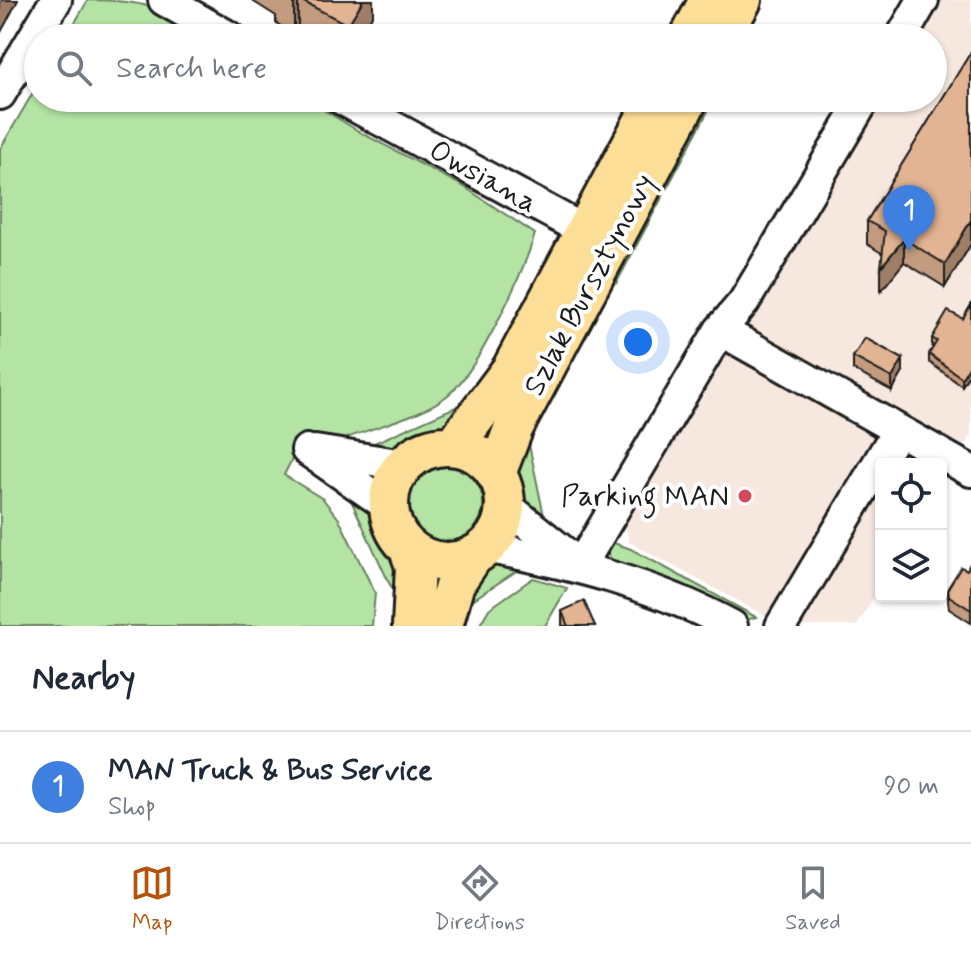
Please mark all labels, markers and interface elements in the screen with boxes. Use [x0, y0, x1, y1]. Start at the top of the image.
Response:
search box [24, 24, 947, 112]
icon: search [52, 46, 96, 90]
text: Search here [116, 49, 267, 88]
street label: Owsiana [422, 131, 544, 223]
street label: Szlak Bursztynowy [515, 167, 665, 403]
pin: 1 [883, 185, 935, 251]
your location [618, 322, 658, 362]
map controls [875, 458, 947, 602]
button: locate [875, 458, 947, 530]
place label: Parking MAN [561, 477, 729, 519]
marker: Parking MAN [736, 487, 754, 505]
button: layers [875, 530, 947, 602]
text: Nearby [32, 656, 136, 701]
text: MAN Truck & Bus Service [108, 751, 432, 790]
text: 1 [52, 770, 64, 804]
text: 90 m [884, 770, 939, 804]
text: Shop [108, 790, 156, 824]
tab: Map [130, 861, 174, 937]
tab: Directions [434, 861, 525, 937]
tab: Saved [785, 861, 841, 937]

